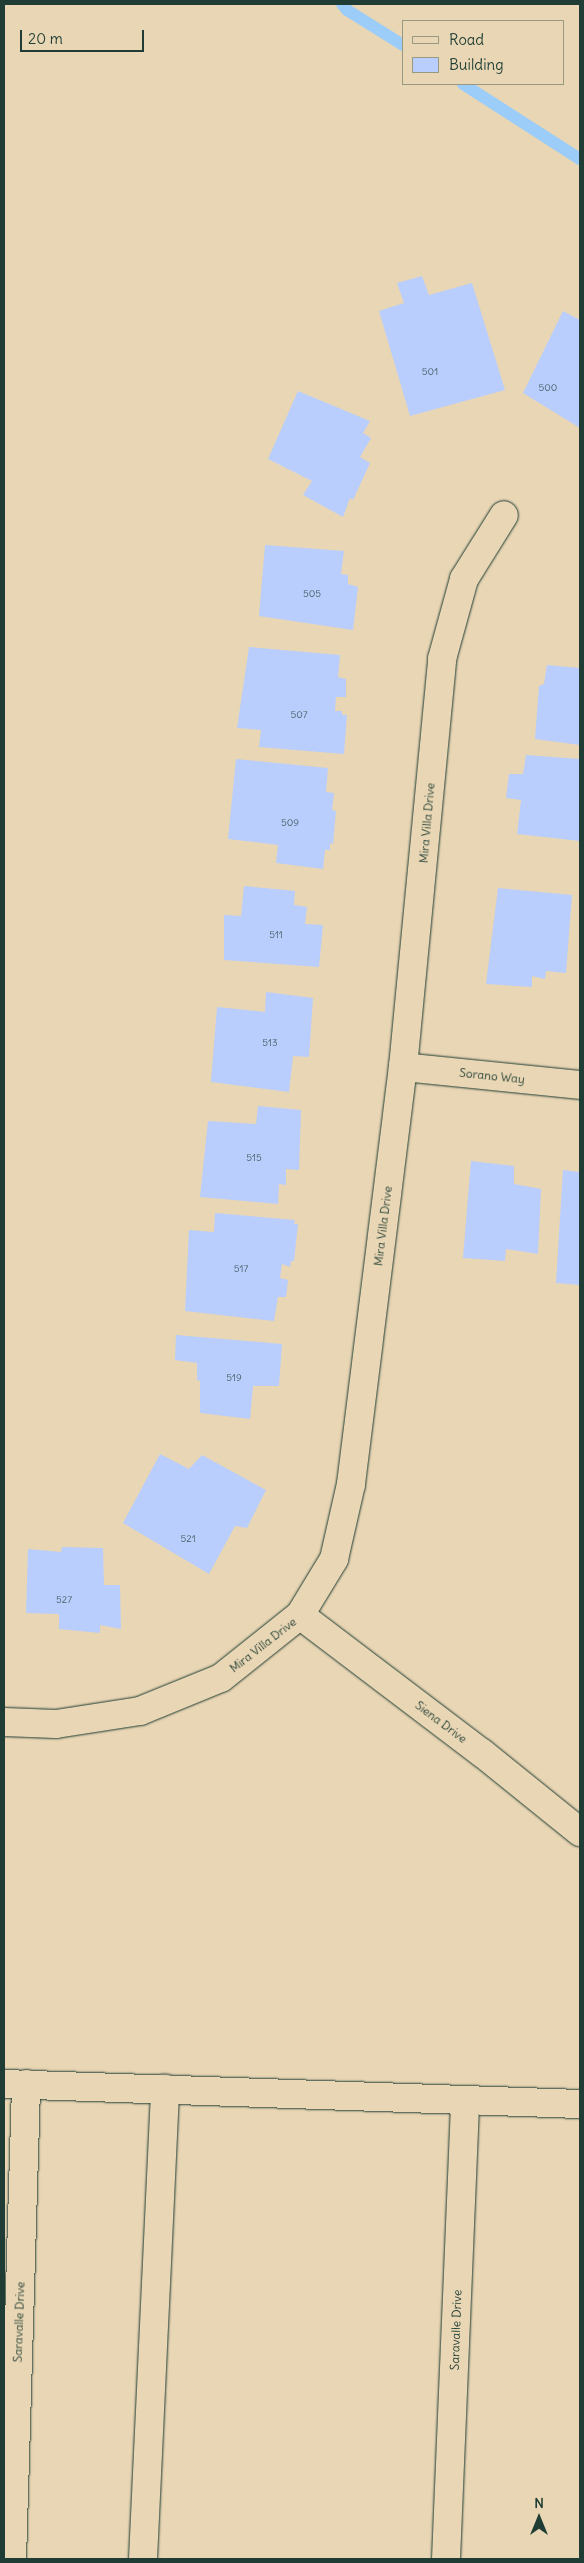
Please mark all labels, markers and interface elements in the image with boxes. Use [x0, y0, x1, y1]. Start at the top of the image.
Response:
scale bar [22, 20, 146, 52]
legend [402, 20, 564, 85]
text: 20 m [28, 29, 63, 48]
text: Road [449, 30, 484, 49]
text: Building [449, 55, 504, 74]
house number: 501 [422, 366, 438, 378]
house number: 500 [539, 382, 557, 394]
house number: 505 [303, 588, 321, 600]
house number: 507 [290, 709, 308, 721]
street label: Mira Villa Drive [416, 782, 438, 864]
house number: 509 [281, 817, 299, 829]
house number: 511 [269, 929, 283, 941]
house number: 513 [262, 1037, 278, 1049]
street label: Sorano Way [459, 1065, 525, 1087]
house number: 515 [246, 1152, 262, 1164]
street label: Mira Villa Drive [371, 1185, 395, 1267]
house number: 517 [234, 1263, 248, 1275]
house number: 519 [226, 1372, 242, 1384]
house number: 521 [180, 1533, 196, 1545]
house number: 527 [56, 1594, 72, 1606]
street label: Mira Villa Drive [227, 1615, 299, 1675]
street label: Siena Drive [412, 1698, 470, 1746]
street label: Saravalle Drive [10, 2281, 28, 2363]
street label: Saravalle Drive [447, 2289, 465, 2371]
north arrow [514, 2493, 564, 2543]
text: N [534, 2494, 544, 2512]

